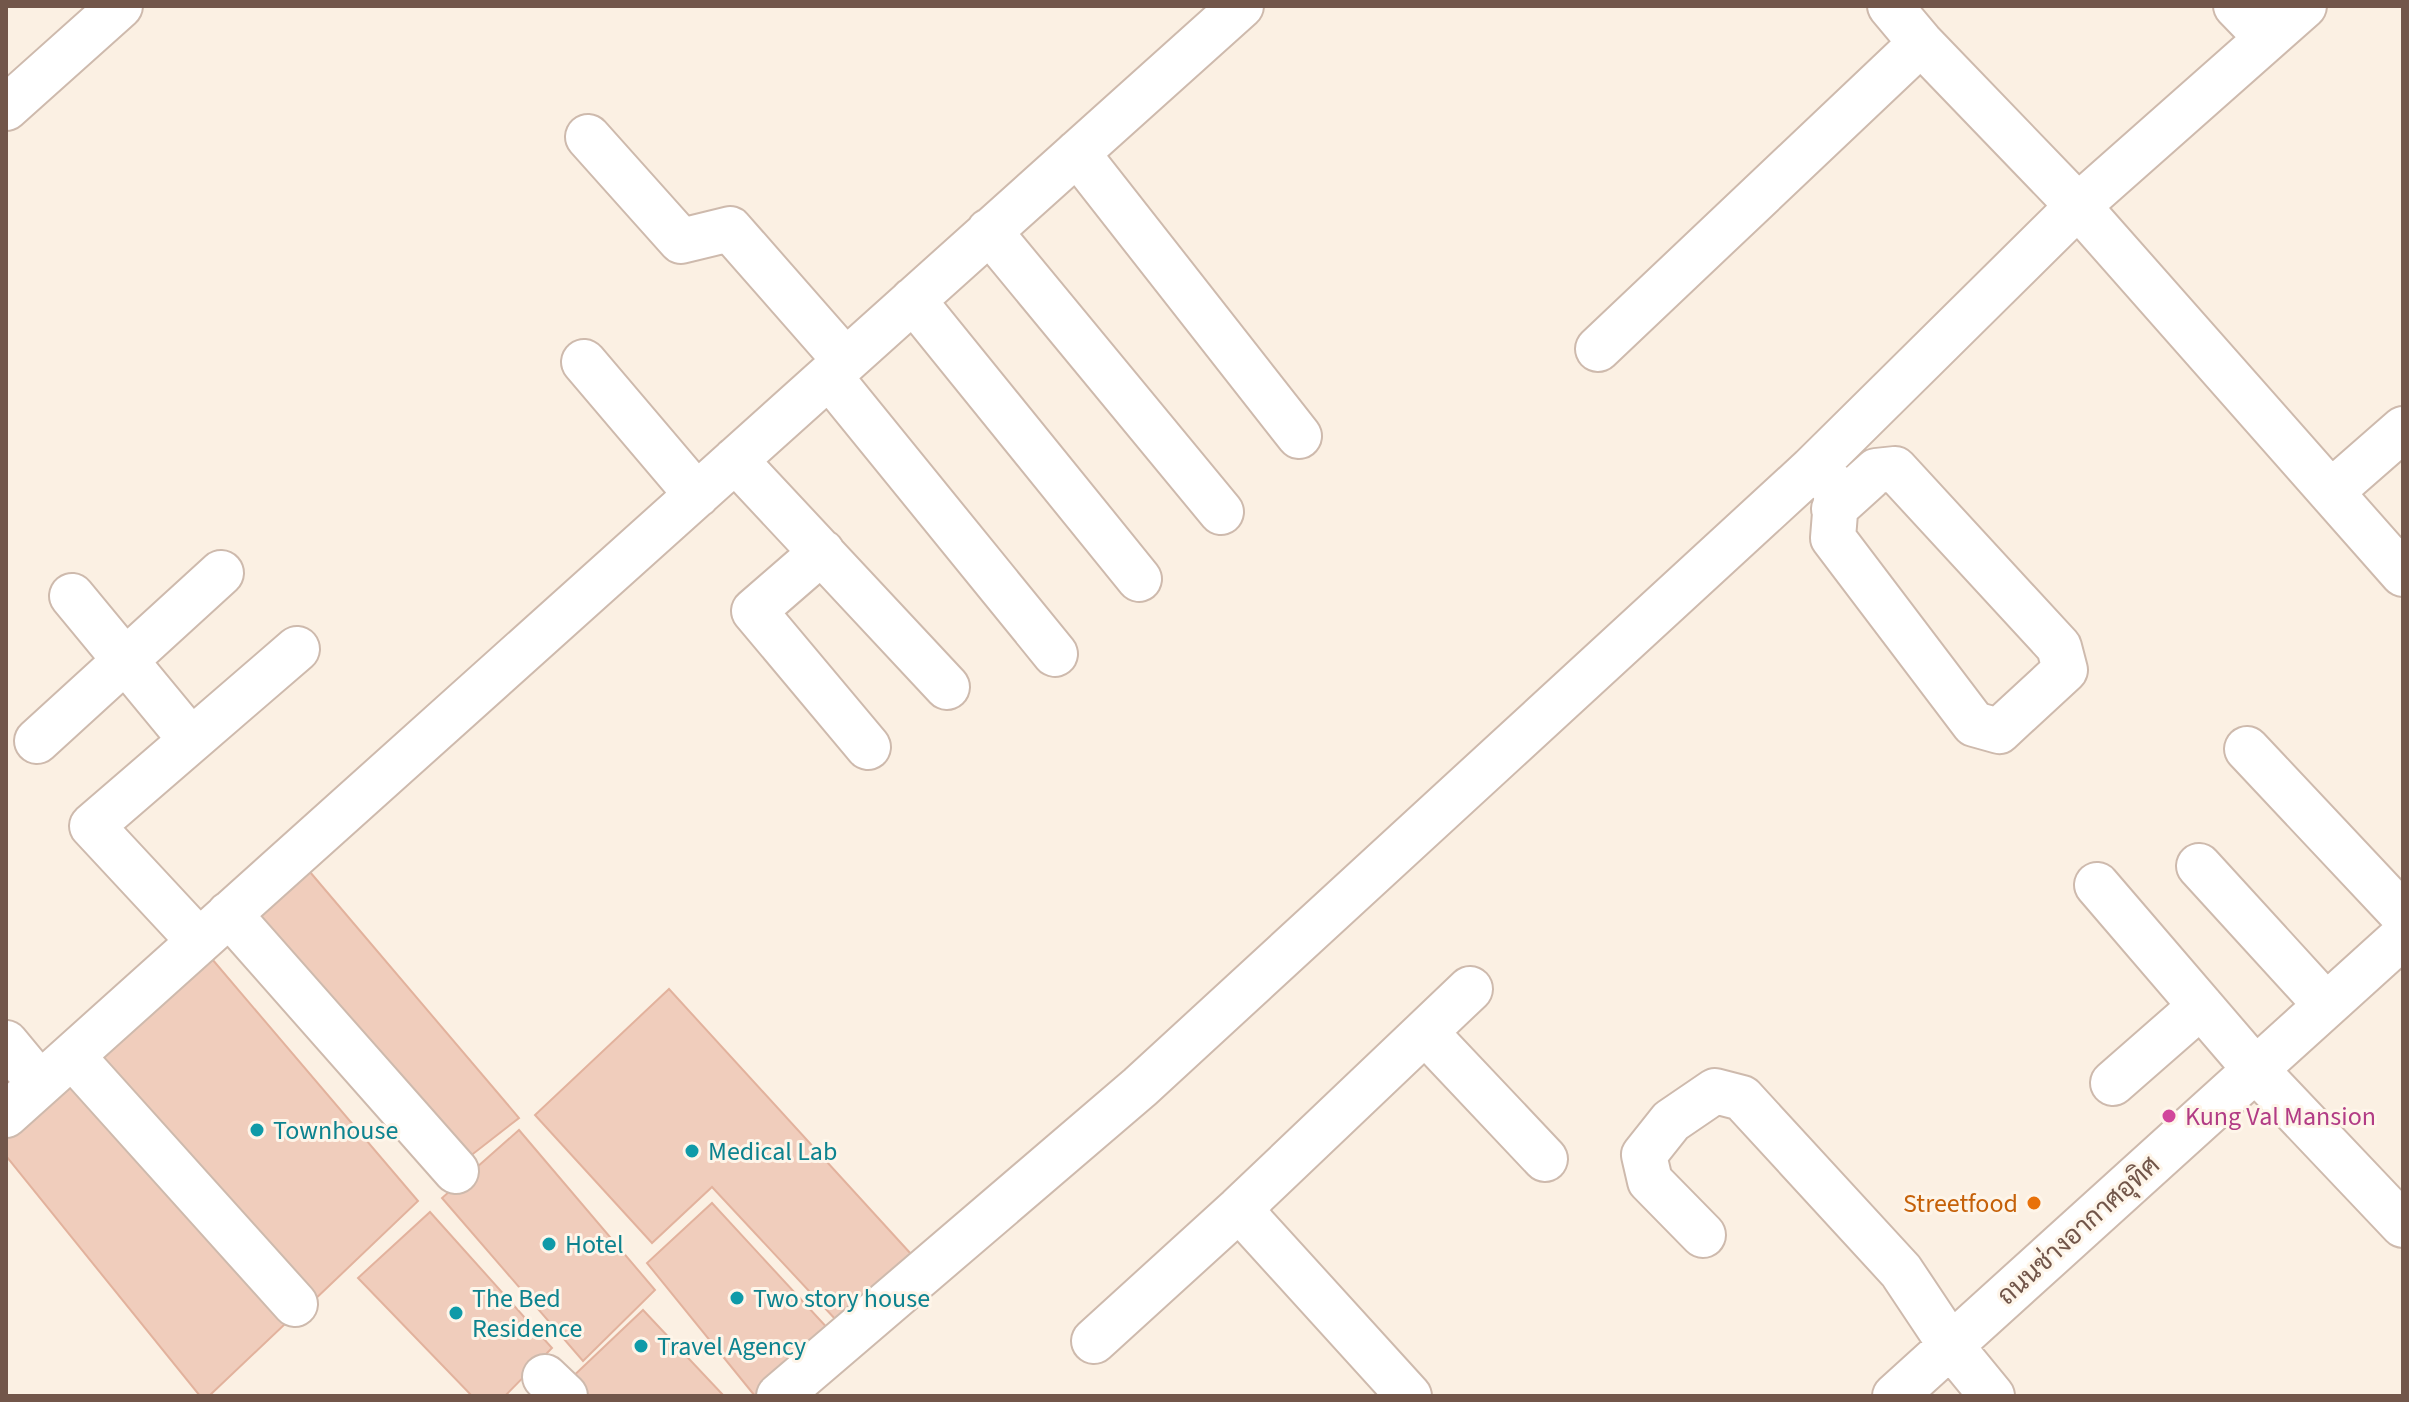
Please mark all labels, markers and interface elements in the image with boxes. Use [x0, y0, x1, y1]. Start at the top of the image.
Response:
place label: Kung Val Mansion [2185, 1098, 2376, 1135]
marker: Kung Val Mansion [2160, 1107, 2178, 1125]
place label: Townhouse [273, 1112, 398, 1149]
marker: Townhouse [248, 1121, 266, 1139]
place label: Medical Lab [708, 1133, 837, 1170]
marker: Medical Lab [683, 1142, 701, 1160]
street label: ถนนช่างอากาศอุทิศ [1989, 1147, 2168, 1314]
place label: Streetfood [1903, 1185, 2018, 1222]
marker: Streetfood [2025, 1194, 2043, 1212]
place label: Hotel [565, 1226, 624, 1263]
marker: Hotel [540, 1235, 558, 1253]
place label: The Bed Residence [472, 1280, 582, 1347]
place label: Two story house [753, 1280, 930, 1317]
marker: Two story house [728, 1289, 746, 1307]
marker: The Bed Residence [447, 1304, 465, 1322]
place label: Travel Agency [657, 1328, 806, 1365]
marker: Travel Agency [632, 1337, 650, 1355]

